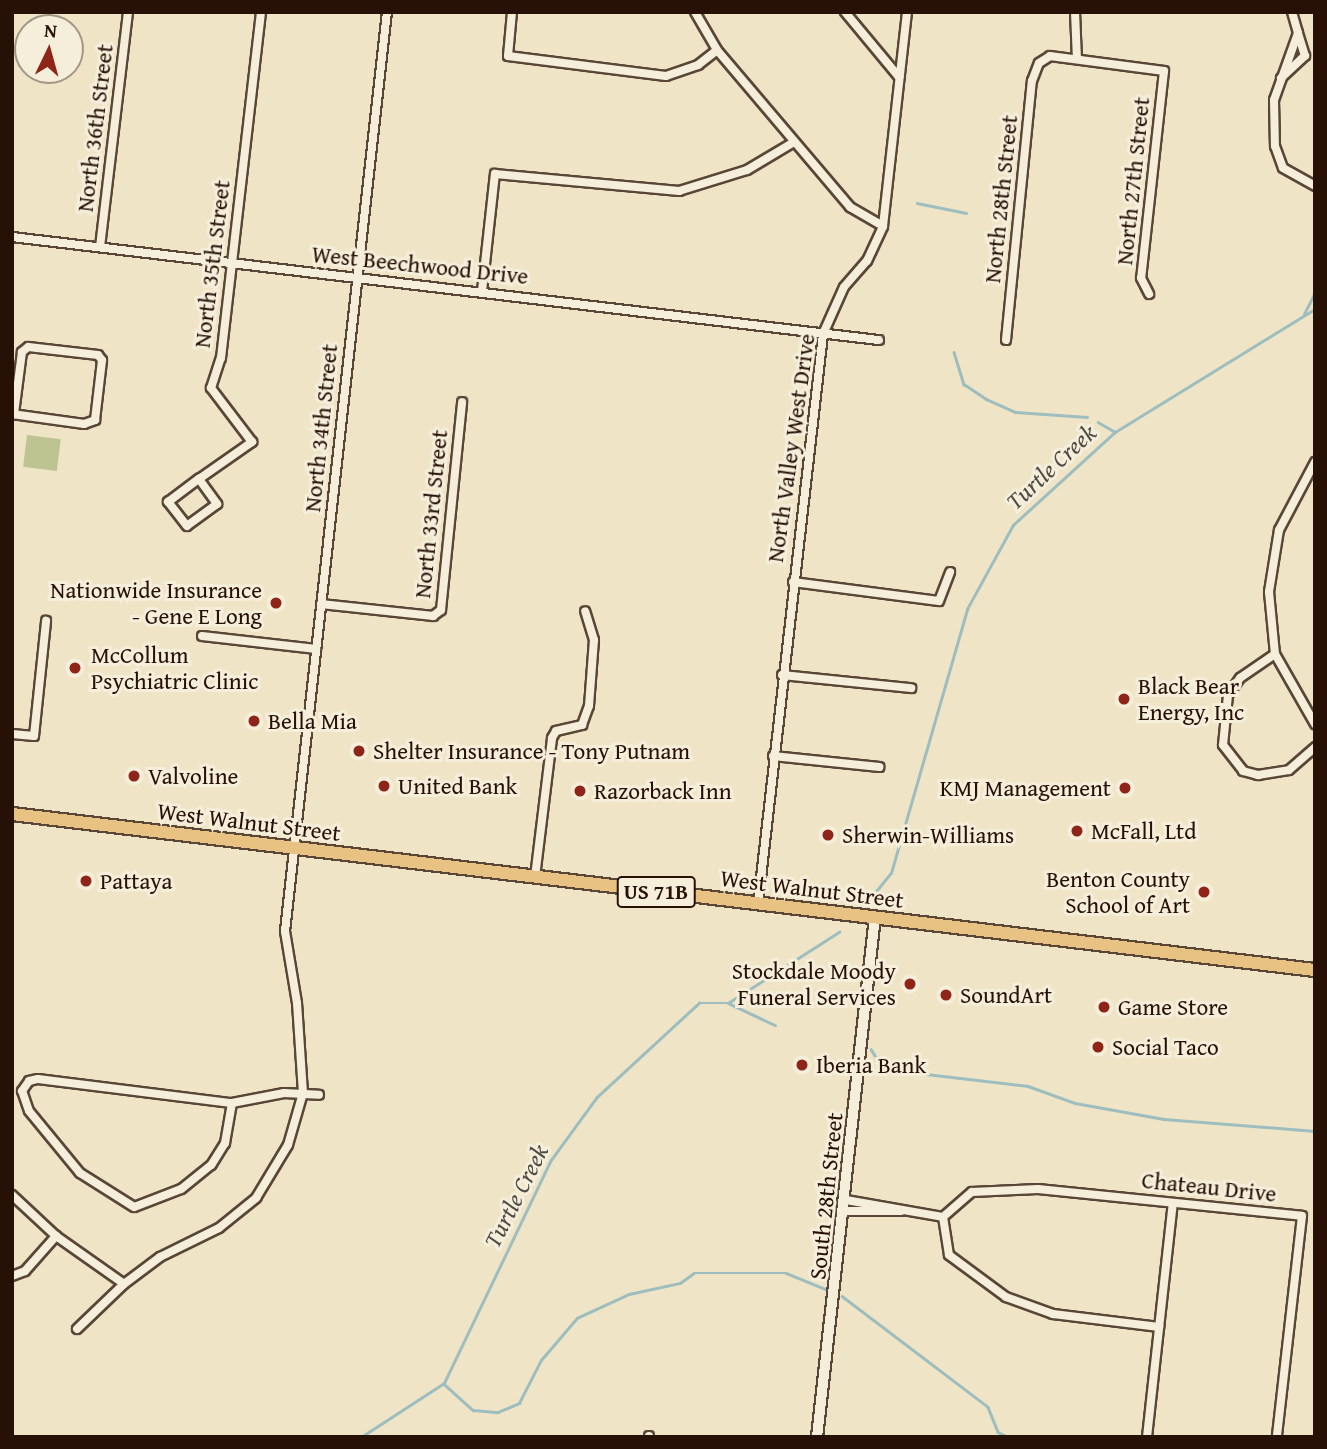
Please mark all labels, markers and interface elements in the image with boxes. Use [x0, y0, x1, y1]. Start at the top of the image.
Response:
north arrow [14, 14, 84, 84]
text: N [43, 16, 58, 45]
street label: North 36th Street [71, 43, 119, 213]
street label: North 27th Street [1110, 96, 1156, 266]
street label: North 28th Street [978, 114, 1024, 284]
street label: North 35th Street [188, 179, 236, 349]
street label: West Beechwood Drive [310, 240, 530, 290]
street label: North Valley West Drive [761, 332, 821, 564]
street label: North 34th Street [298, 343, 344, 513]
water label: Turtle Creek [1000, 418, 1102, 516]
street label: North 33rd Street [408, 428, 454, 600]
place label: Nationwide Insurance - Gene E Long [50, 576, 262, 630]
marker: Nationwide Insurance - Gene E Long [268, 595, 284, 611]
place label: McCollum Psychiatric Clinic [91, 641, 258, 695]
marker: McCollum Psychiatric Clinic [65, 658, 85, 678]
place label: Black Bear Energy, Inc [1138, 672, 1244, 726]
marker: Black Bear Energy, Inc [1116, 691, 1132, 707]
place label: Bella Mia [268, 707, 357, 735]
marker: Bella Mia [246, 713, 262, 729]
place label: Shelter Insurance - Tony Putnam [373, 737, 690, 765]
marker: Shelter Insurance - Tony Putnam [351, 743, 367, 759]
place label: Valvoline [148, 762, 238, 790]
marker: Valvoline [126, 768, 142, 784]
place label: United Bank [398, 772, 517, 800]
place label: KMJ Management [940, 774, 1111, 802]
place label: Razorback Inn [594, 777, 732, 805]
marker: United Bank [376, 778, 392, 794]
marker: KMJ Management [1117, 780, 1133, 796]
marker: Razorback Inn [572, 783, 588, 799]
street label: West Walnut Street [156, 797, 342, 847]
place label: McFall, Ltd [1091, 817, 1196, 845]
place label: Sherwin-Williams [842, 821, 1014, 849]
marker: McFall, Ltd [1069, 823, 1085, 839]
marker: Sherwin-Williams [820, 827, 836, 843]
street label: West Walnut Street [719, 864, 905, 914]
place label: Benton County School of Art [1046, 865, 1190, 919]
place label: Pattaya [100, 867, 172, 895]
marker: Pattaya [78, 873, 94, 889]
road number: US 71B [616, 874, 696, 910]
marker: Benton County School of Art [1196, 884, 1212, 900]
place label: Stockdale Moody Funeral Services [732, 957, 896, 1011]
marker: Stockdale Moody Funeral Services [902, 976, 918, 992]
place label: SoundArt [960, 981, 1052, 1009]
marker: SoundArt [938, 987, 954, 1003]
place label: Game Store [1118, 993, 1228, 1021]
marker: Game Store [1096, 999, 1112, 1015]
place label: Social Taco [1112, 1033, 1219, 1061]
marker: Social Taco [1090, 1039, 1106, 1055]
place label: Iberia Bank [816, 1051, 926, 1079]
marker: Iberia Bank [794, 1057, 810, 1073]
street label: South 28th Street [803, 1111, 849, 1281]
water label: Turtle Creek [478, 1139, 554, 1253]
street label: Chateau Drive [1140, 1166, 1278, 1208]

